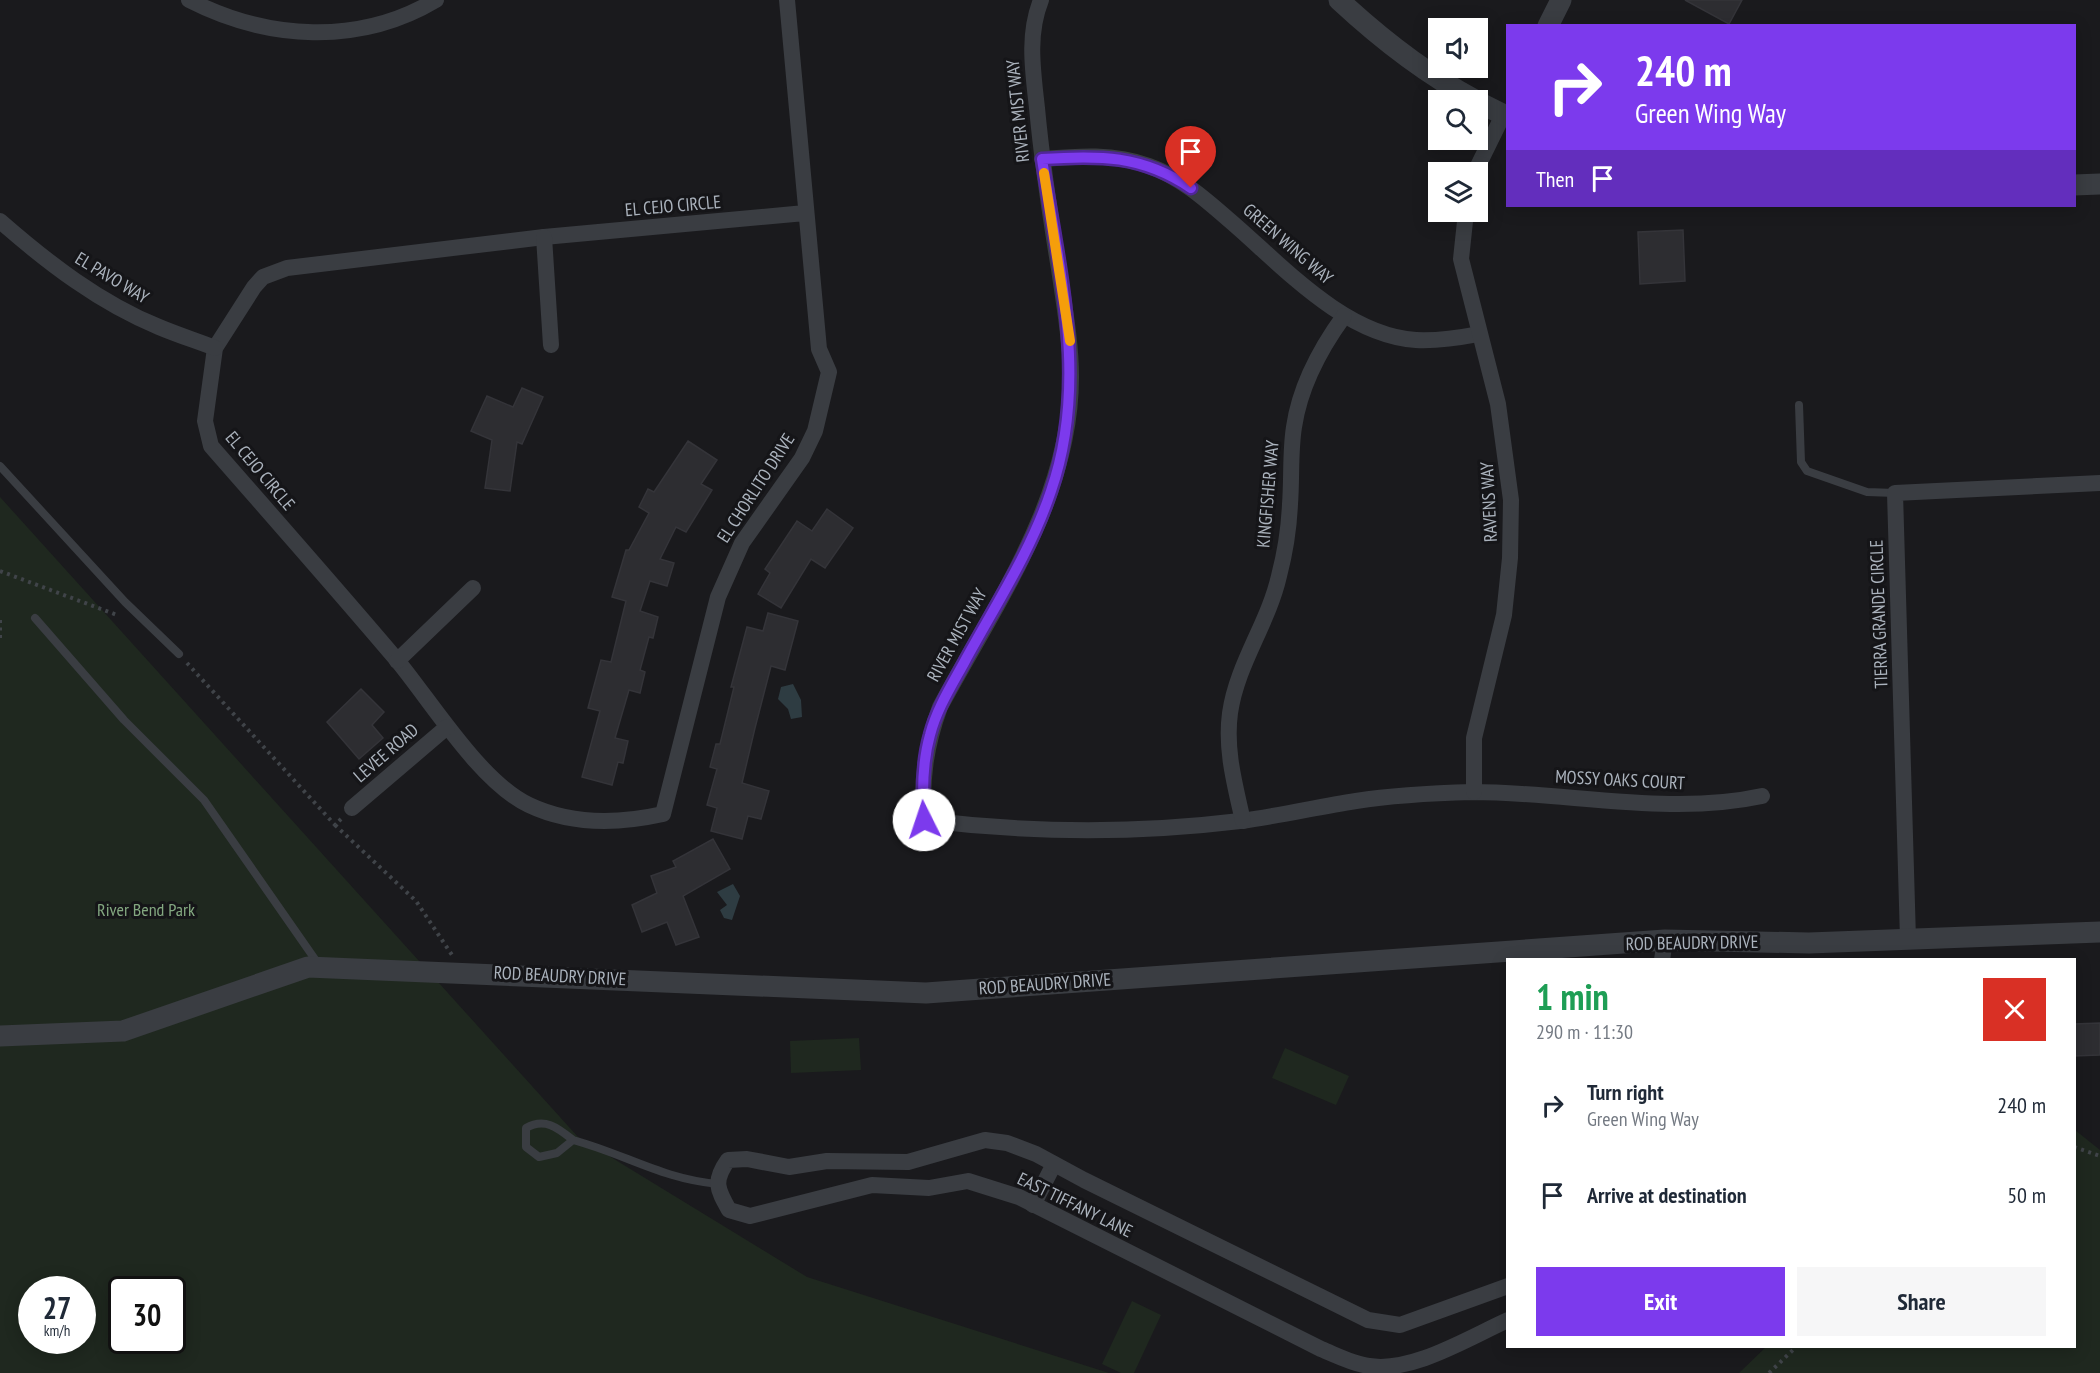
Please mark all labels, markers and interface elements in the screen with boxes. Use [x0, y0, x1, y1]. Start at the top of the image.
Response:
map controls [1428, 18, 1488, 222]
button: sound [1428, 18, 1488, 78]
text: 240 m [1635, 43, 1732, 98]
icon: right [1536, 48, 1614, 126]
street label: RIVER MIST WAY [1001, 58, 1034, 163]
button: search [1428, 90, 1488, 150]
text: Green Wing Way [1635, 96, 1786, 130]
pin [1165, 126, 1216, 188]
icon: arrive [1174, 135, 1207, 168]
button: layers [1428, 162, 1488, 222]
icon: arrive [1586, 162, 1619, 195]
text: Then [1536, 165, 1574, 193]
street label: EL CEJO CIRCLE [624, 190, 722, 221]
street label: GREEN WING WAY [1239, 198, 1339, 290]
street label: EL PAVO WAY [71, 247, 154, 309]
street label: EL CEJO CIRCLE [221, 426, 300, 515]
street label: EL CHORLITO DRIVE [712, 429, 800, 547]
street label: KINGFISHER WAY [1251, 438, 1284, 549]
street label: RAVENS WAY [1475, 461, 1502, 543]
street label: TIERRA GRANDE CIRCLE [1864, 539, 1893, 689]
street label: RIVER MIST WAY [922, 583, 992, 685]
street label: LEVEE ROAD [349, 718, 423, 787]
street label: MOSSY OAKS COURT [1555, 765, 1685, 794]
position arrow [892, 788, 956, 852]
park label: River Bend Park [97, 898, 195, 921]
street label: ROD BEAUDRY DRIVE [1625, 930, 1759, 955]
street label: ROD BEAUDRY DRIVE [493, 961, 627, 990]
street label: ROD BEAUDRY DRIVE [978, 967, 1112, 1000]
text: 1 min [1536, 973, 1609, 1020]
button: close [1983, 978, 2046, 1041]
text: 290 m · 11:30 [1536, 1019, 1633, 1045]
text: Turn right [1587, 1078, 1664, 1106]
icon: right [1536, 1089, 1569, 1122]
text: 240 m [1997, 1091, 2046, 1119]
text: Green Wing Way [1587, 1106, 1699, 1132]
street label: EAST TIFFANY LANE [1014, 1167, 1137, 1242]
icon: arrive [1536, 1179, 1569, 1212]
text: Arrive at destination [1587, 1181, 1747, 1209]
text: 50 m [2007, 1181, 2046, 1209]
button: Exit [1536, 1267, 1785, 1336]
button: Share [1797, 1267, 2046, 1336]
speed limit sign: 30 [108, 1276, 186, 1354]
text: 27 [43, 1288, 71, 1327]
text: km/h [44, 1321, 70, 1340]

